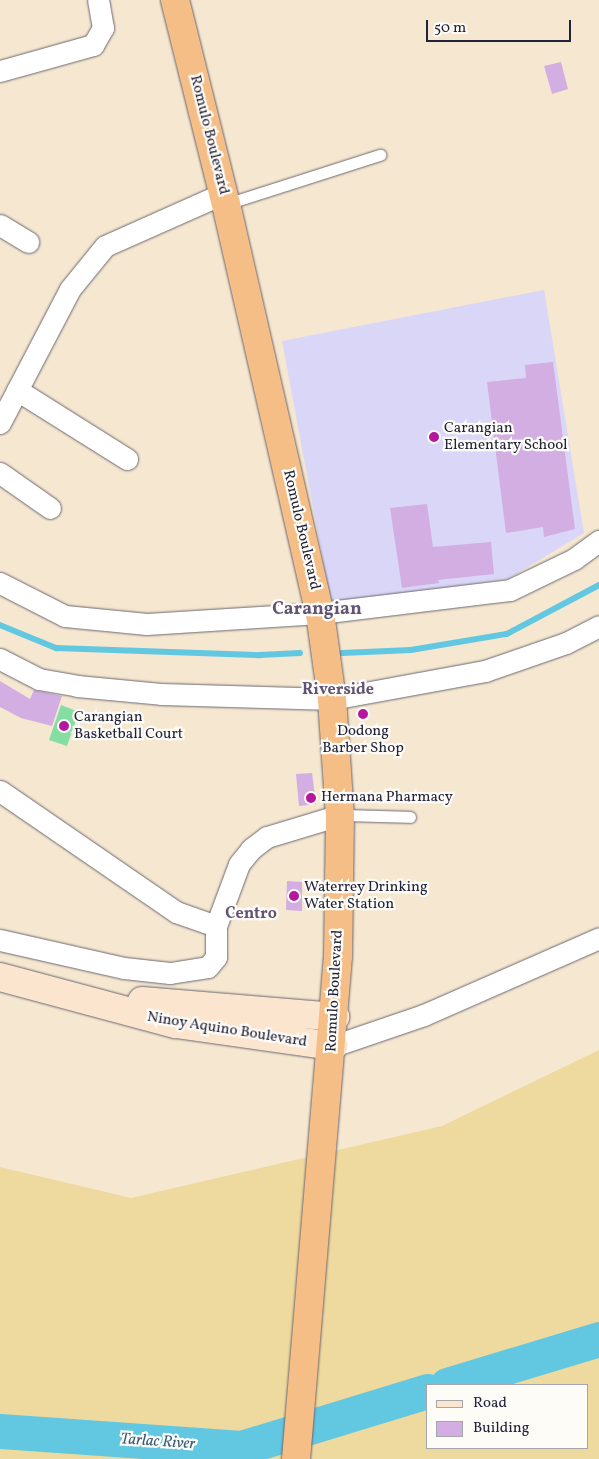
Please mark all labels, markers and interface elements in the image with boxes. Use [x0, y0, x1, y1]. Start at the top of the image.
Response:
scale bar [429, 10, 574, 42]
text: 50 m [434, 18, 466, 39]
street label: Romulo Boulevard [185, 73, 233, 197]
place label: Carangian Elementary School [444, 419, 568, 454]
marker: Carangian Elementary School [428, 431, 440, 443]
street label: Romulo Boulevard [278, 468, 324, 592]
district label: Carangian [272, 599, 362, 621]
district label: Riverside [302, 680, 374, 700]
place label: Carangian Basketball Court [74, 708, 183, 743]
marker: Dodong Barber Shop [357, 708, 369, 720]
marker: Carangian Basketball Court [58, 720, 70, 732]
place label: Dodong Barber Shop [322, 722, 404, 757]
place label: Hermana Pharmacy [321, 789, 453, 807]
marker: Hermana Pharmacy [305, 792, 317, 804]
place label: Waterrey Drinking Water Station [304, 878, 428, 913]
marker: Waterrey Drinking Water Station [288, 890, 300, 902]
district label: Centro [225, 904, 277, 924]
street label: Romulo Boulevard [323, 929, 347, 1053]
street label: Ninoy Aquino Boulevard [145, 1008, 309, 1052]
legend [426, 1384, 589, 1449]
text: Road [473, 1393, 507, 1414]
text: Building [473, 1418, 529, 1439]
water label: Tarlac River [120, 1430, 196, 1454]

